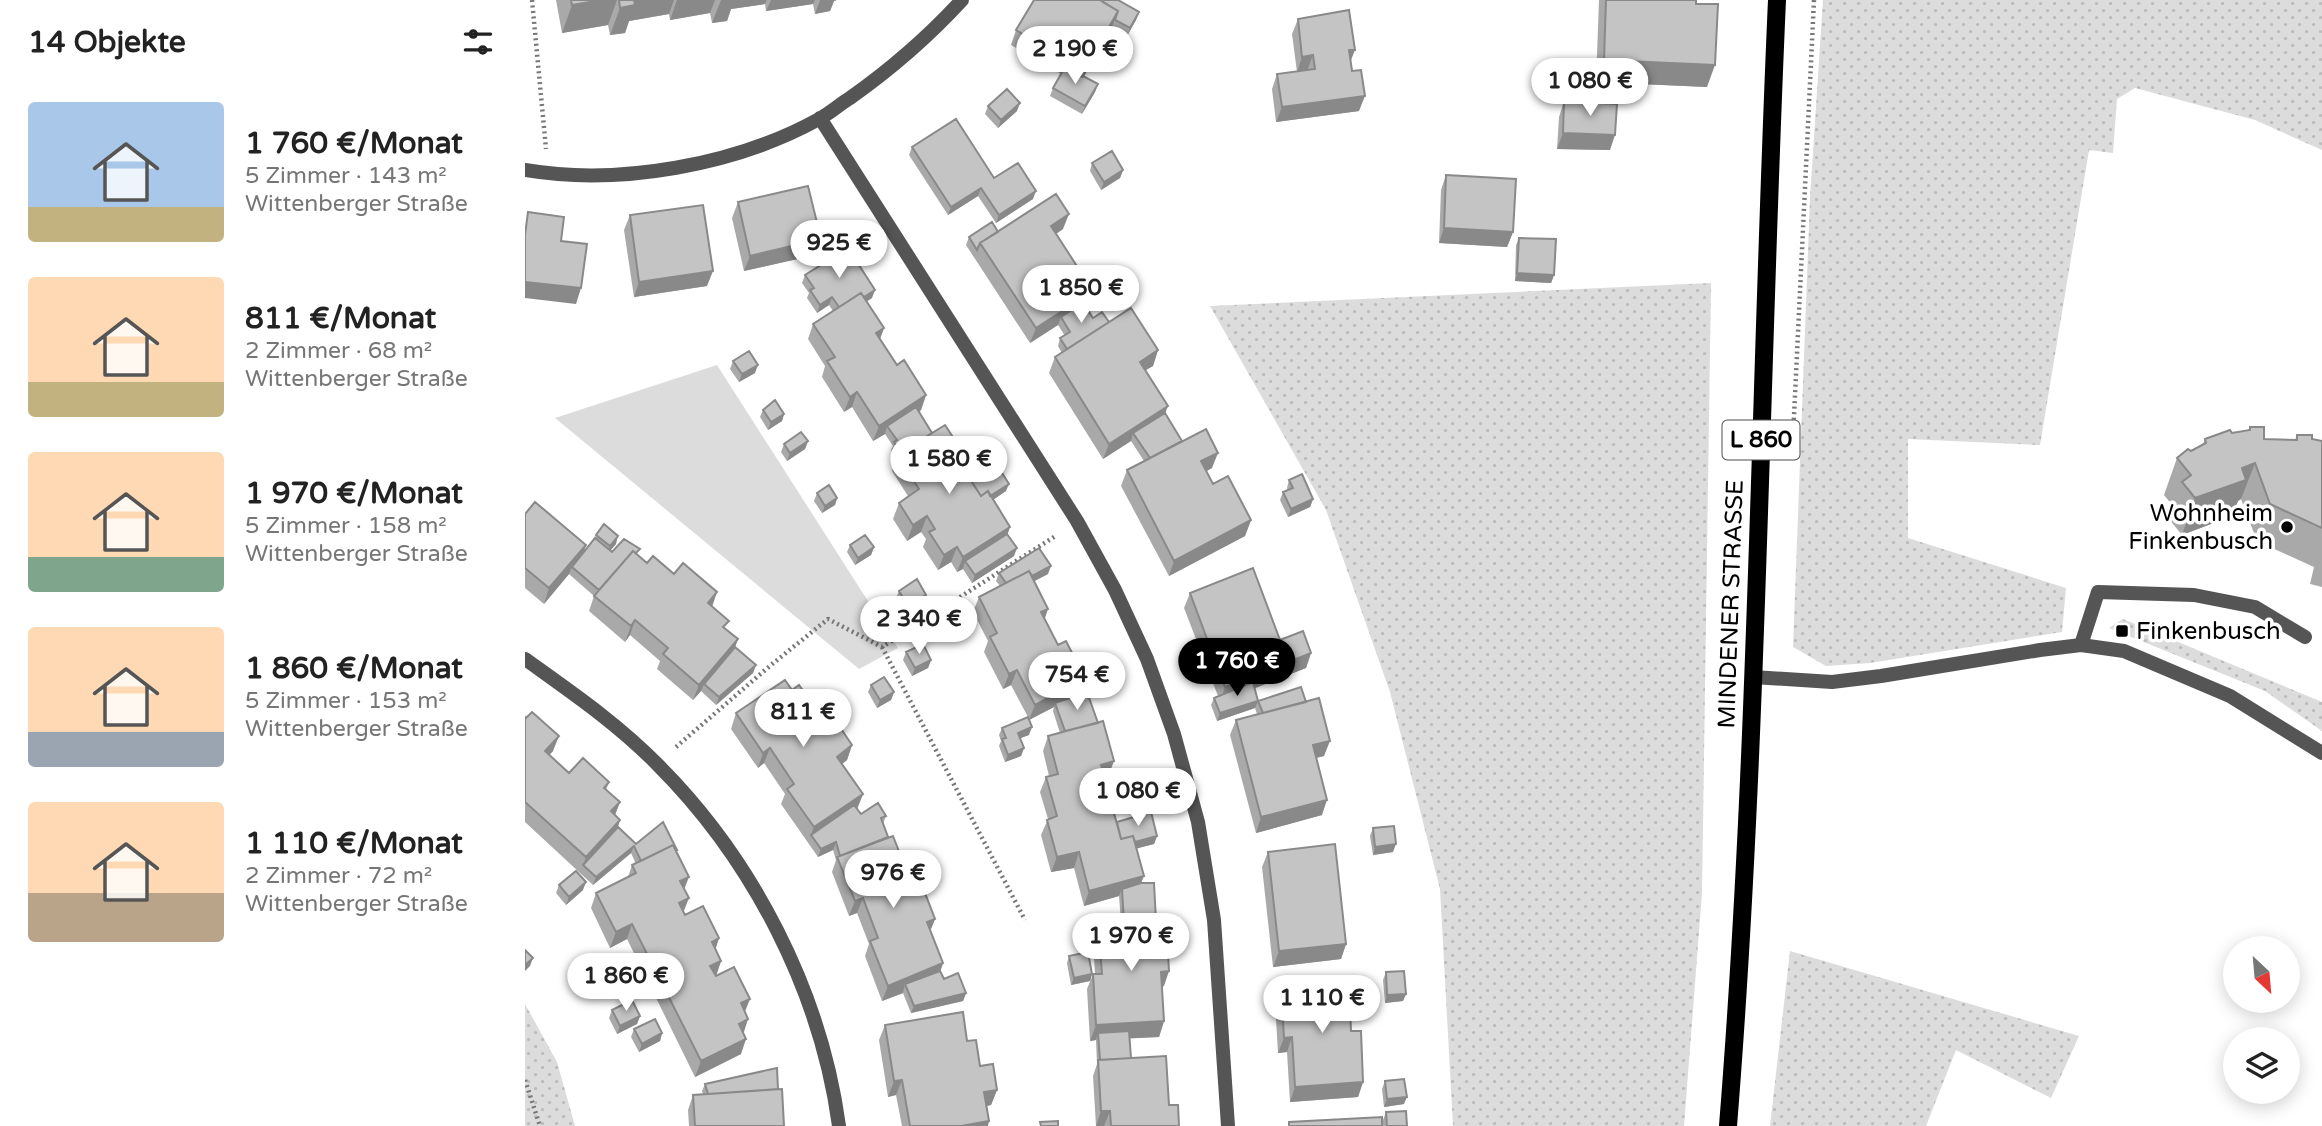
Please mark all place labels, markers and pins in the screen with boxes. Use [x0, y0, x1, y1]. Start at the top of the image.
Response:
pin: 2 190 € [1010, 27, 1140, 86]
pin: 1 080 € [1525, 58, 1655, 118]
pin: 925 € [790, 220, 888, 280]
pin: 1 850 € [1016, 266, 1146, 325]
pin: 1 580 € [884, 436, 1014, 496]
place label: Wohnheim Finkenbusch [2128, 499, 2273, 556]
marker: Wohnheim Finkenbusch [2279, 519, 2295, 535]
pin: 2 340 € [854, 596, 984, 656]
place label: Finkenbusch [2136, 617, 2281, 646]
marker: Finkenbusch [2114, 623, 2130, 639]
pin: 1 760 € [1172, 638, 1302, 698]
pin: 754 € [1028, 652, 1126, 712]
pin: 811 € [754, 690, 852, 749]
pin: 1 080 € [1073, 768, 1203, 828]
pin: 976 € [844, 850, 942, 910]
pin: 1 970 € [1066, 914, 1196, 973]
pin: 1 860 € [561, 954, 691, 1013]
pin: 1 110 € [1257, 976, 1387, 1035]

